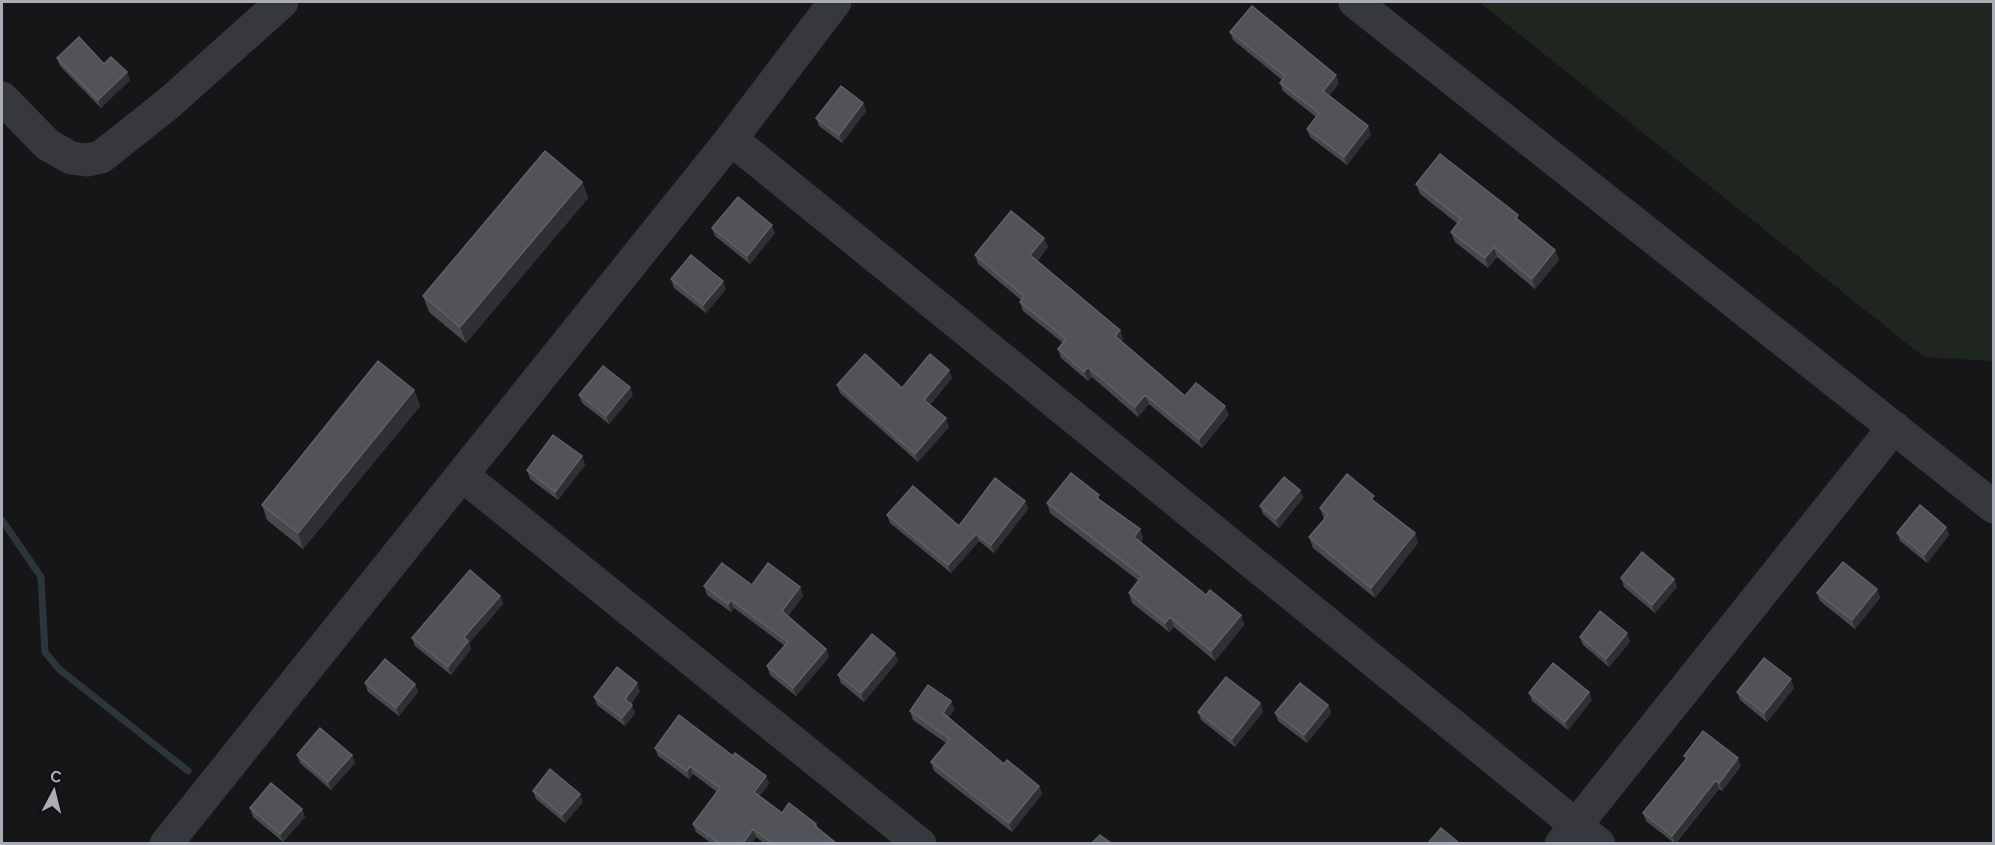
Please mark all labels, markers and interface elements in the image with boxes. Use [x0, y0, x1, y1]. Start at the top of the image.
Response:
north arrow [24, 761, 84, 821]
text: С [49, 767, 62, 787]

